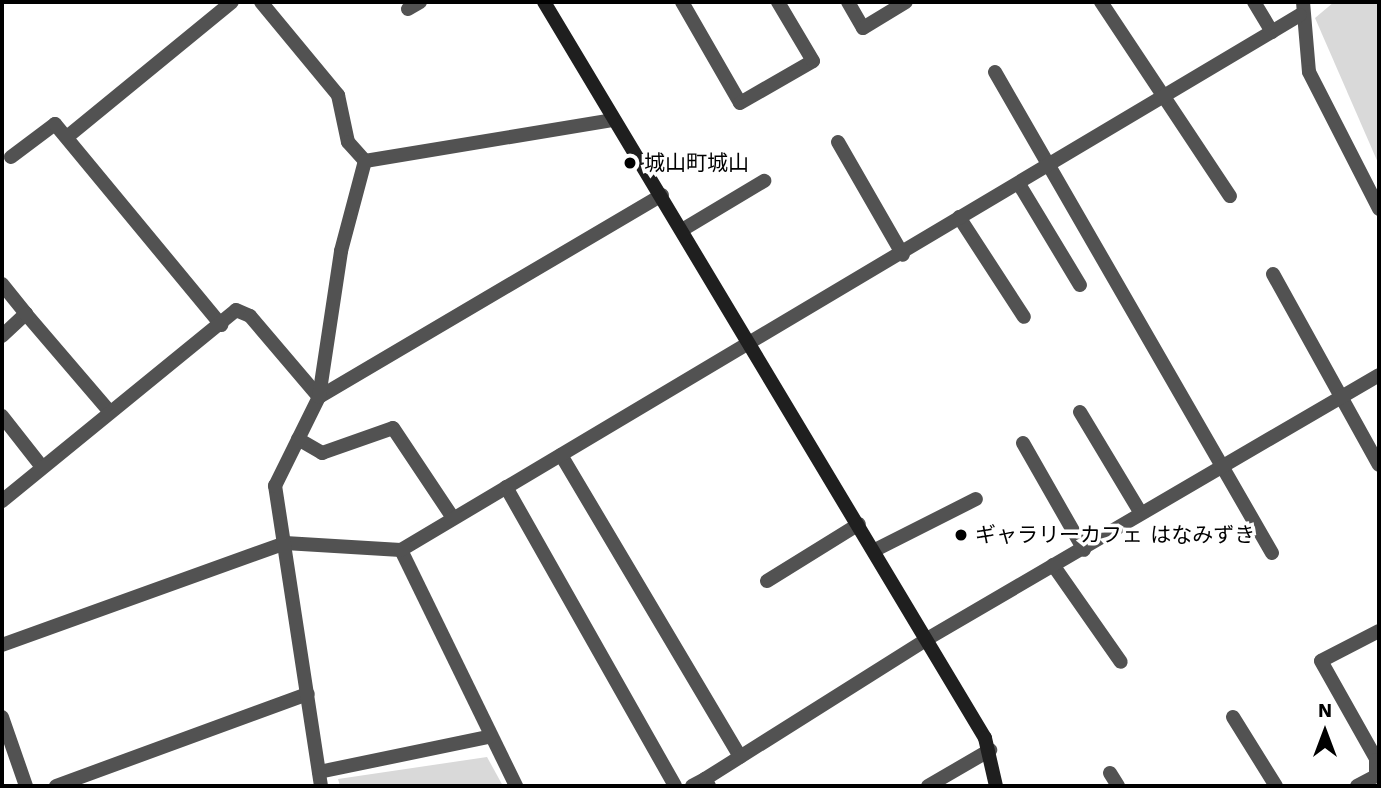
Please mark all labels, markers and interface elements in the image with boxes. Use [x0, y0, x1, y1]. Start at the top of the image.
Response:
place label: 城山町城山 [644, 150, 749, 176]
marker: 城山町城山 [622, 155, 638, 171]
place label: ギャラリーカフェ はなみずき [975, 522, 1255, 548]
marker: ギャラリーカフェ はなみずき [953, 527, 969, 543]
north arrow [1290, 697, 1360, 767]
text: N [1318, 699, 1332, 722]

